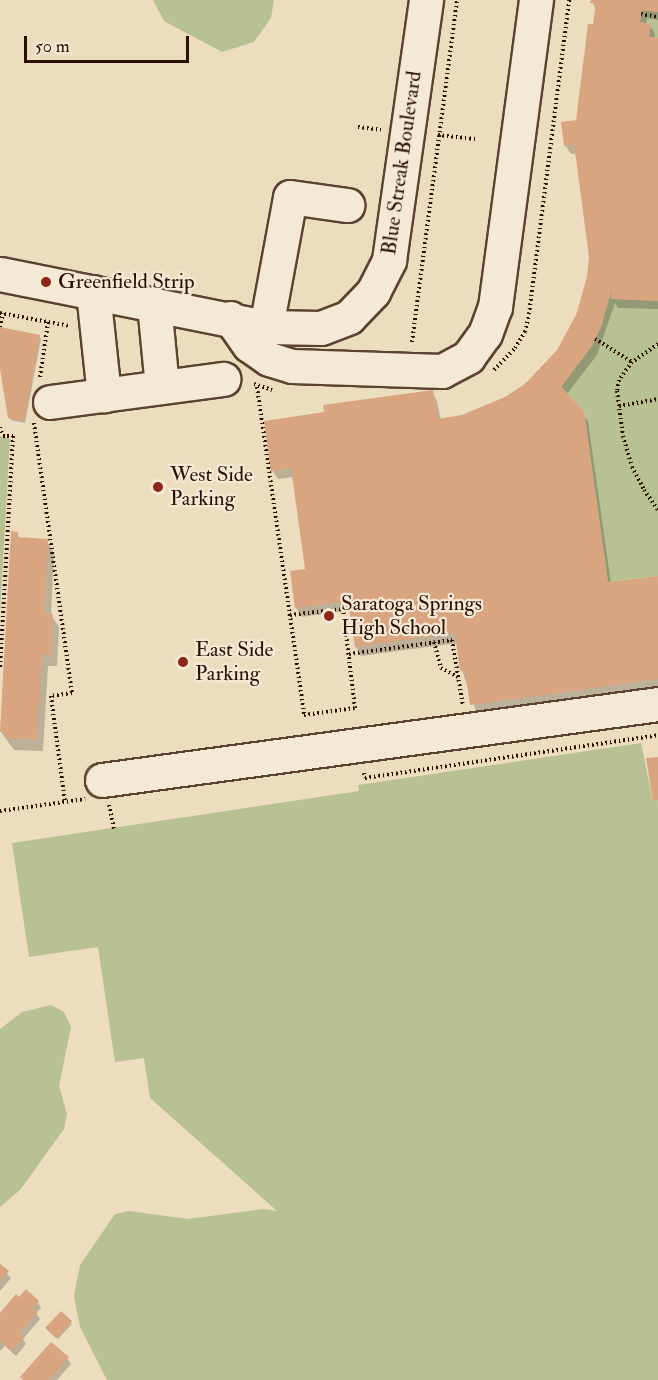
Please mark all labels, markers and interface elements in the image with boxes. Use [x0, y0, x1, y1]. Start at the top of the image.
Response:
scale bar [27, 24, 192, 62]
text: 50 m [35, 35, 70, 58]
street label: Blue Streak Boulevard [377, 69, 427, 257]
place label: Greenfield Strip [58, 269, 195, 295]
marker: Greenfield Strip [39, 275, 53, 289]
place label: West Side Parking [170, 462, 253, 512]
marker: West Side Parking [151, 480, 165, 494]
place label: Saratoga Springs High School [341, 591, 482, 641]
marker: Saratoga Springs High School [322, 609, 336, 623]
place label: East Side Parking [195, 637, 273, 687]
marker: East Side Parking [176, 655, 190, 669]

